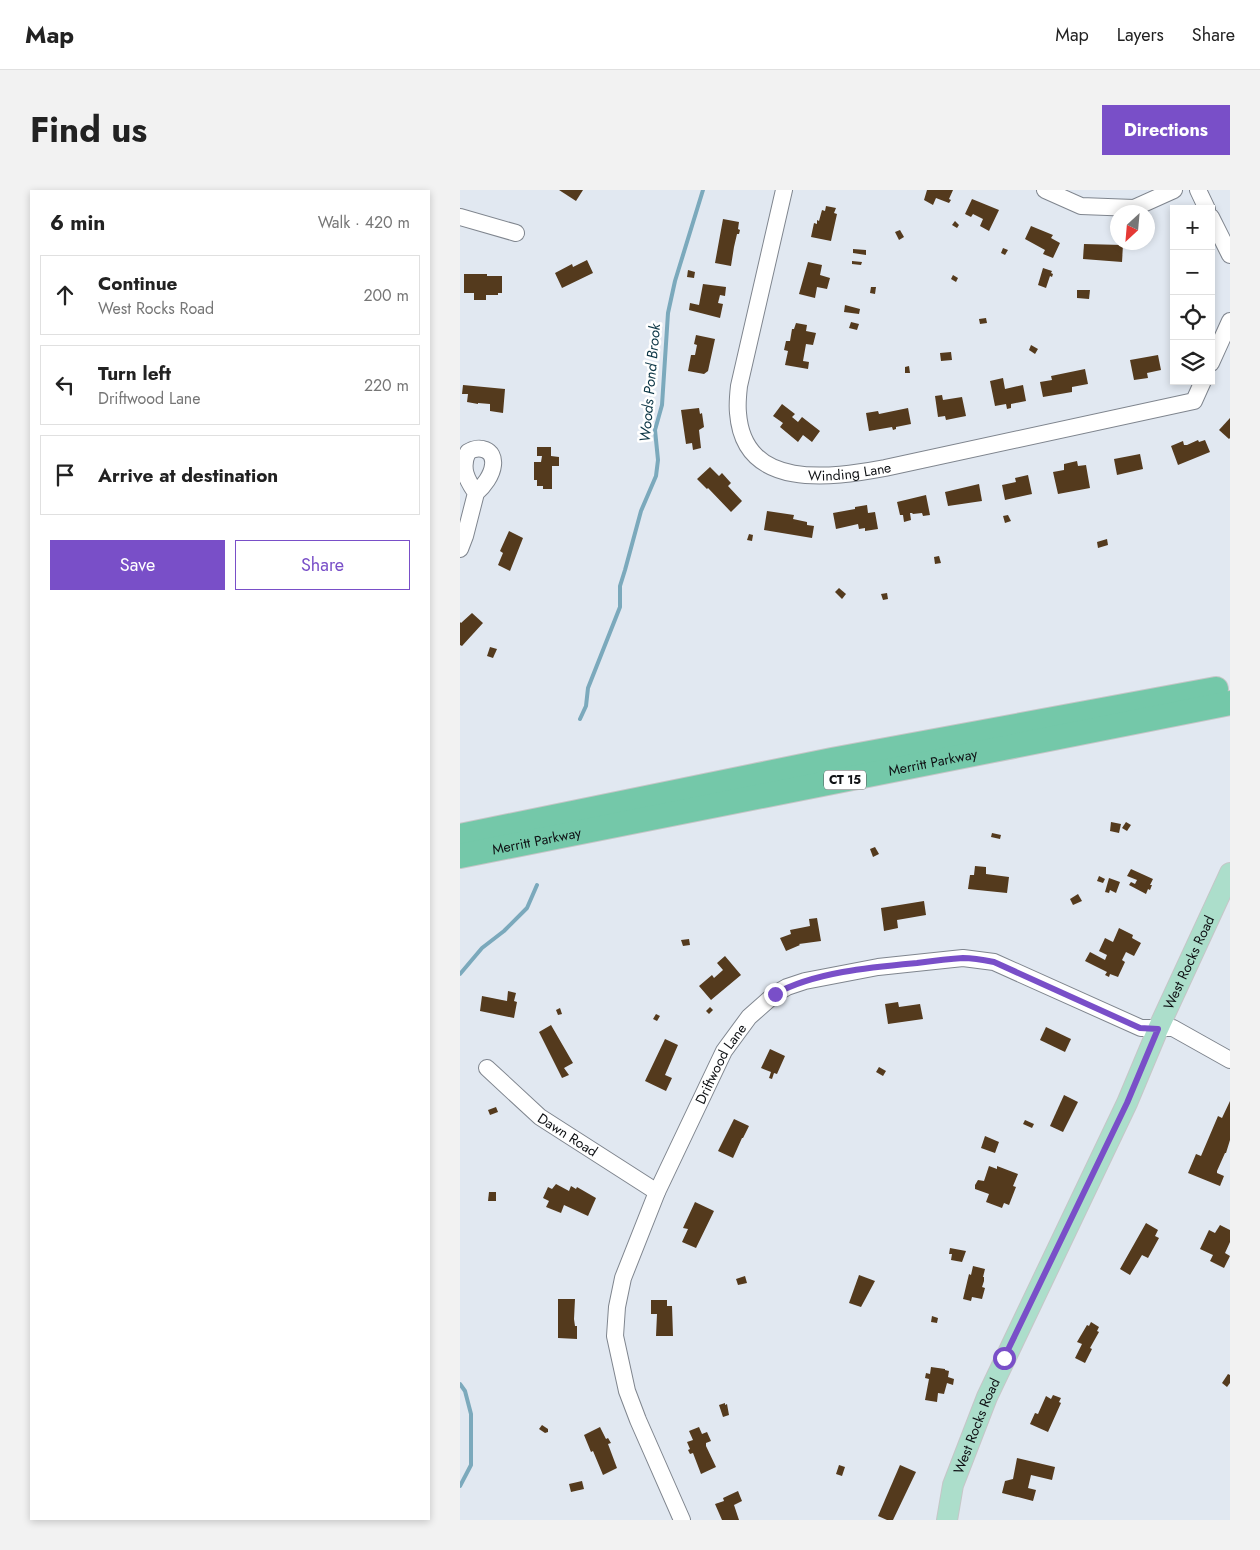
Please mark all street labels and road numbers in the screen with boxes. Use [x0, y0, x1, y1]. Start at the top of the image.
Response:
street label: Winding Lane [808, 457, 893, 486]
street label: Merritt Parkway [887, 743, 980, 781]
road number: CT 15 [824, 770, 866, 790]
street label: Merritt Parkway [490, 822, 584, 859]
street label: West Rocks Road [1158, 912, 1219, 1013]
street label: Driftwood Lane [690, 1019, 751, 1107]
street label: Dawn Road [534, 1108, 601, 1161]
street label: West Rocks Road [948, 1375, 1005, 1477]

